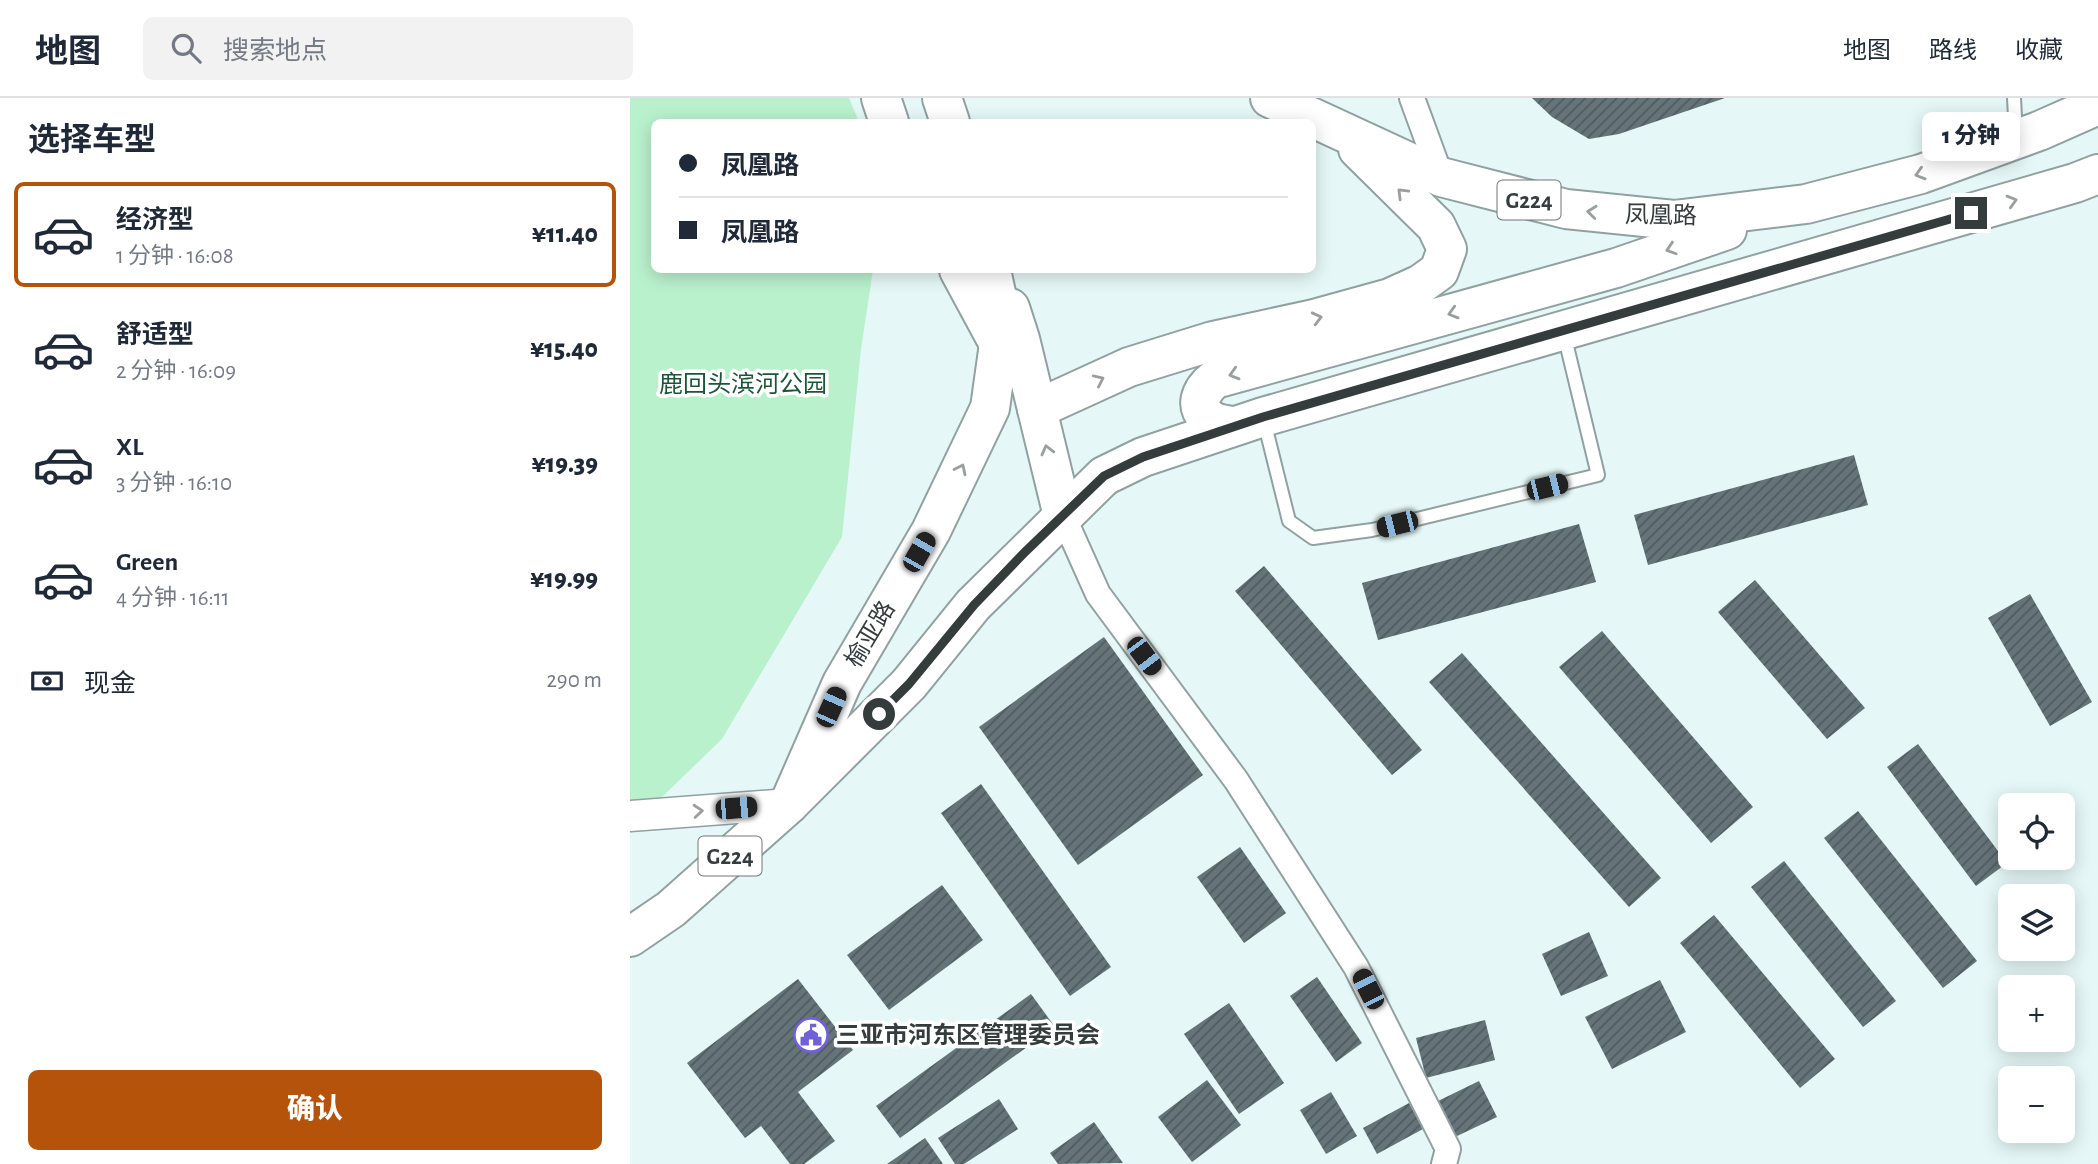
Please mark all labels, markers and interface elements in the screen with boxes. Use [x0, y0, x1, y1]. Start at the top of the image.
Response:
search box [143, 17, 633, 80]
icon: search [167, 29, 205, 67]
text: 地图 [35, 36, 101, 69]
text: 搜索地点 [223, 38, 327, 64]
text: 地图 [1843, 39, 1891, 63]
text: 路线 [1929, 39, 1977, 63]
text: 收藏 [2015, 39, 2063, 63]
callout: 1 分钟 [1922, 111, 2020, 160]
text: 选择车型 [28, 124, 156, 156]
text: 1 分钟 [1942, 125, 2000, 148]
text: 凤凰路 [721, 153, 799, 179]
one-way arrow [1914, 165, 1926, 180]
road number: G224 [1497, 180, 1560, 220]
one-way arrow [1398, 188, 1411, 201]
one-way arrow [2005, 195, 2017, 210]
route end [1955, 197, 1987, 229]
street label: 凤凰路 [1625, 201, 1697, 229]
icon: car [32, 203, 95, 266]
one-way arrow [1586, 205, 1597, 220]
text: 经济型 [116, 207, 194, 233]
text: 凤凰路 [721, 220, 799, 246]
text: ¥11.40 [532, 221, 598, 247]
one-way arrow [1666, 241, 1678, 255]
text: 1 分钟 · 16:08 [116, 245, 234, 268]
one-way arrow [1447, 305, 1459, 319]
one-way arrow [1311, 312, 1323, 326]
icon: car [32, 318, 95, 381]
text: 舒适型 [116, 322, 194, 348]
text: ¥15.40 [530, 336, 598, 362]
text: 2 分钟 · 16:09 [116, 360, 236, 383]
one-way arrow [1228, 366, 1240, 380]
park label: 鹿回头滨河公园 [659, 371, 827, 397]
one-way arrow [1092, 374, 1104, 388]
icon: car [32, 433, 95, 496]
text: XL [116, 434, 143, 460]
one-way arrow [1041, 444, 1055, 456]
text: ¥19.39 [531, 451, 598, 477]
one-way arrow [953, 464, 967, 476]
text: 3 分钟 · 16:10 [116, 472, 232, 495]
car [1525, 472, 1570, 502]
car [1375, 509, 1420, 539]
car [900, 529, 939, 575]
icon: car [32, 548, 95, 611]
text: Green [116, 549, 178, 575]
text: ¥19.99 [530, 566, 598, 592]
text: 4 分钟 · 16:11 [116, 587, 230, 610]
street label: 榆亚路 [840, 596, 900, 672]
car [1123, 633, 1166, 679]
icon: cash [28, 662, 66, 700]
text: 290 m [546, 669, 602, 692]
text: 现金 [84, 671, 136, 697]
car [813, 684, 850, 730]
route start [863, 698, 895, 730]
map controls [1998, 793, 2075, 1143]
button: locate [1998, 793, 2075, 870]
car [715, 796, 758, 820]
one-way arrow [693, 804, 704, 819]
road number: G224 [698, 836, 762, 876]
button: layers [1998, 884, 2075, 961]
car [1350, 966, 1387, 1012]
button: + [1998, 975, 2075, 1052]
public building icon: 三亚市河东区管理委员会 [792, 1016, 830, 1054]
place label: 三亚市河东区管理委员会 [836, 1022, 1100, 1048]
button: − [1998, 1066, 2075, 1143]
button: 确认 [28, 1070, 602, 1150]

